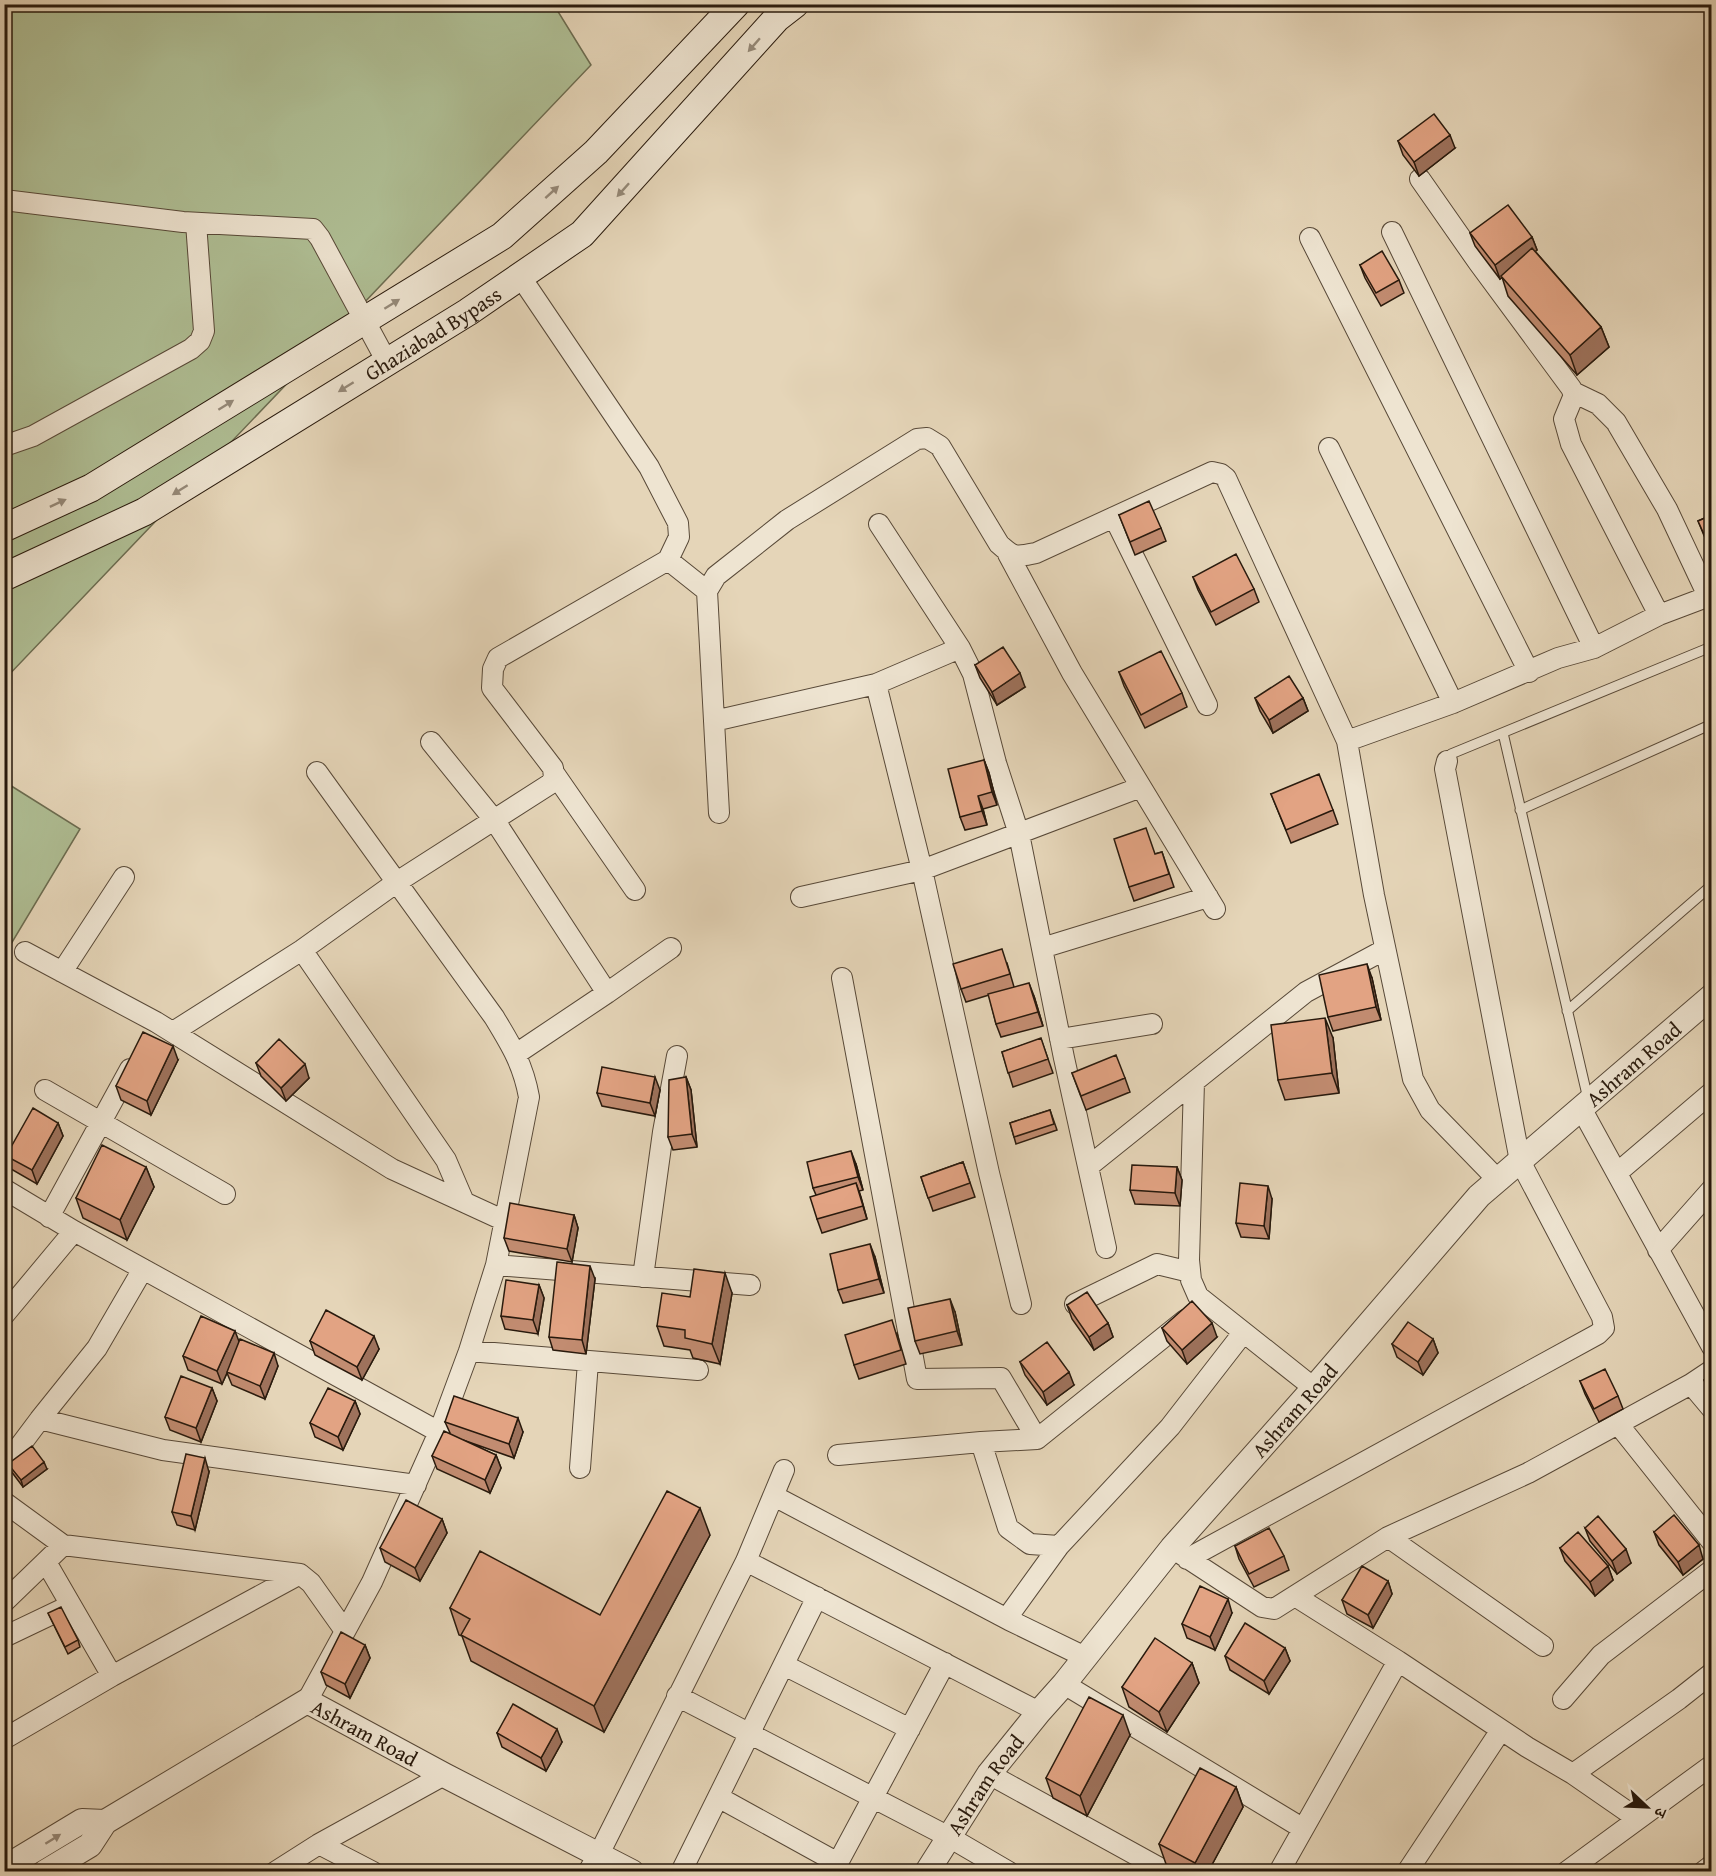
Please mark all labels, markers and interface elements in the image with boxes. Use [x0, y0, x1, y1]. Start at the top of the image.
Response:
one-way arrow [748, 37, 761, 52]
one-way arrow [616, 182, 630, 197]
one-way arrow [544, 185, 559, 199]
street label: Ghaziabad Bypass [358, 278, 507, 388]
one-way arrow [384, 298, 400, 309]
one-way arrow [338, 382, 354, 393]
one-way arrow [218, 400, 234, 411]
one-way arrow [172, 484, 188, 495]
one-way arrow [49, 499, 66, 508]
street label: Ashram Road [1579, 1013, 1688, 1114]
street label: Ashram Road [1244, 1355, 1345, 1464]
street label: Ashram Road [306, 1691, 424, 1774]
street label: Ashram Road [939, 1727, 1031, 1841]
north arrow [1617, 1777, 1677, 1837]
text: उ [1647, 1803, 1674, 1823]
one-way arrow [45, 1834, 61, 1845]

